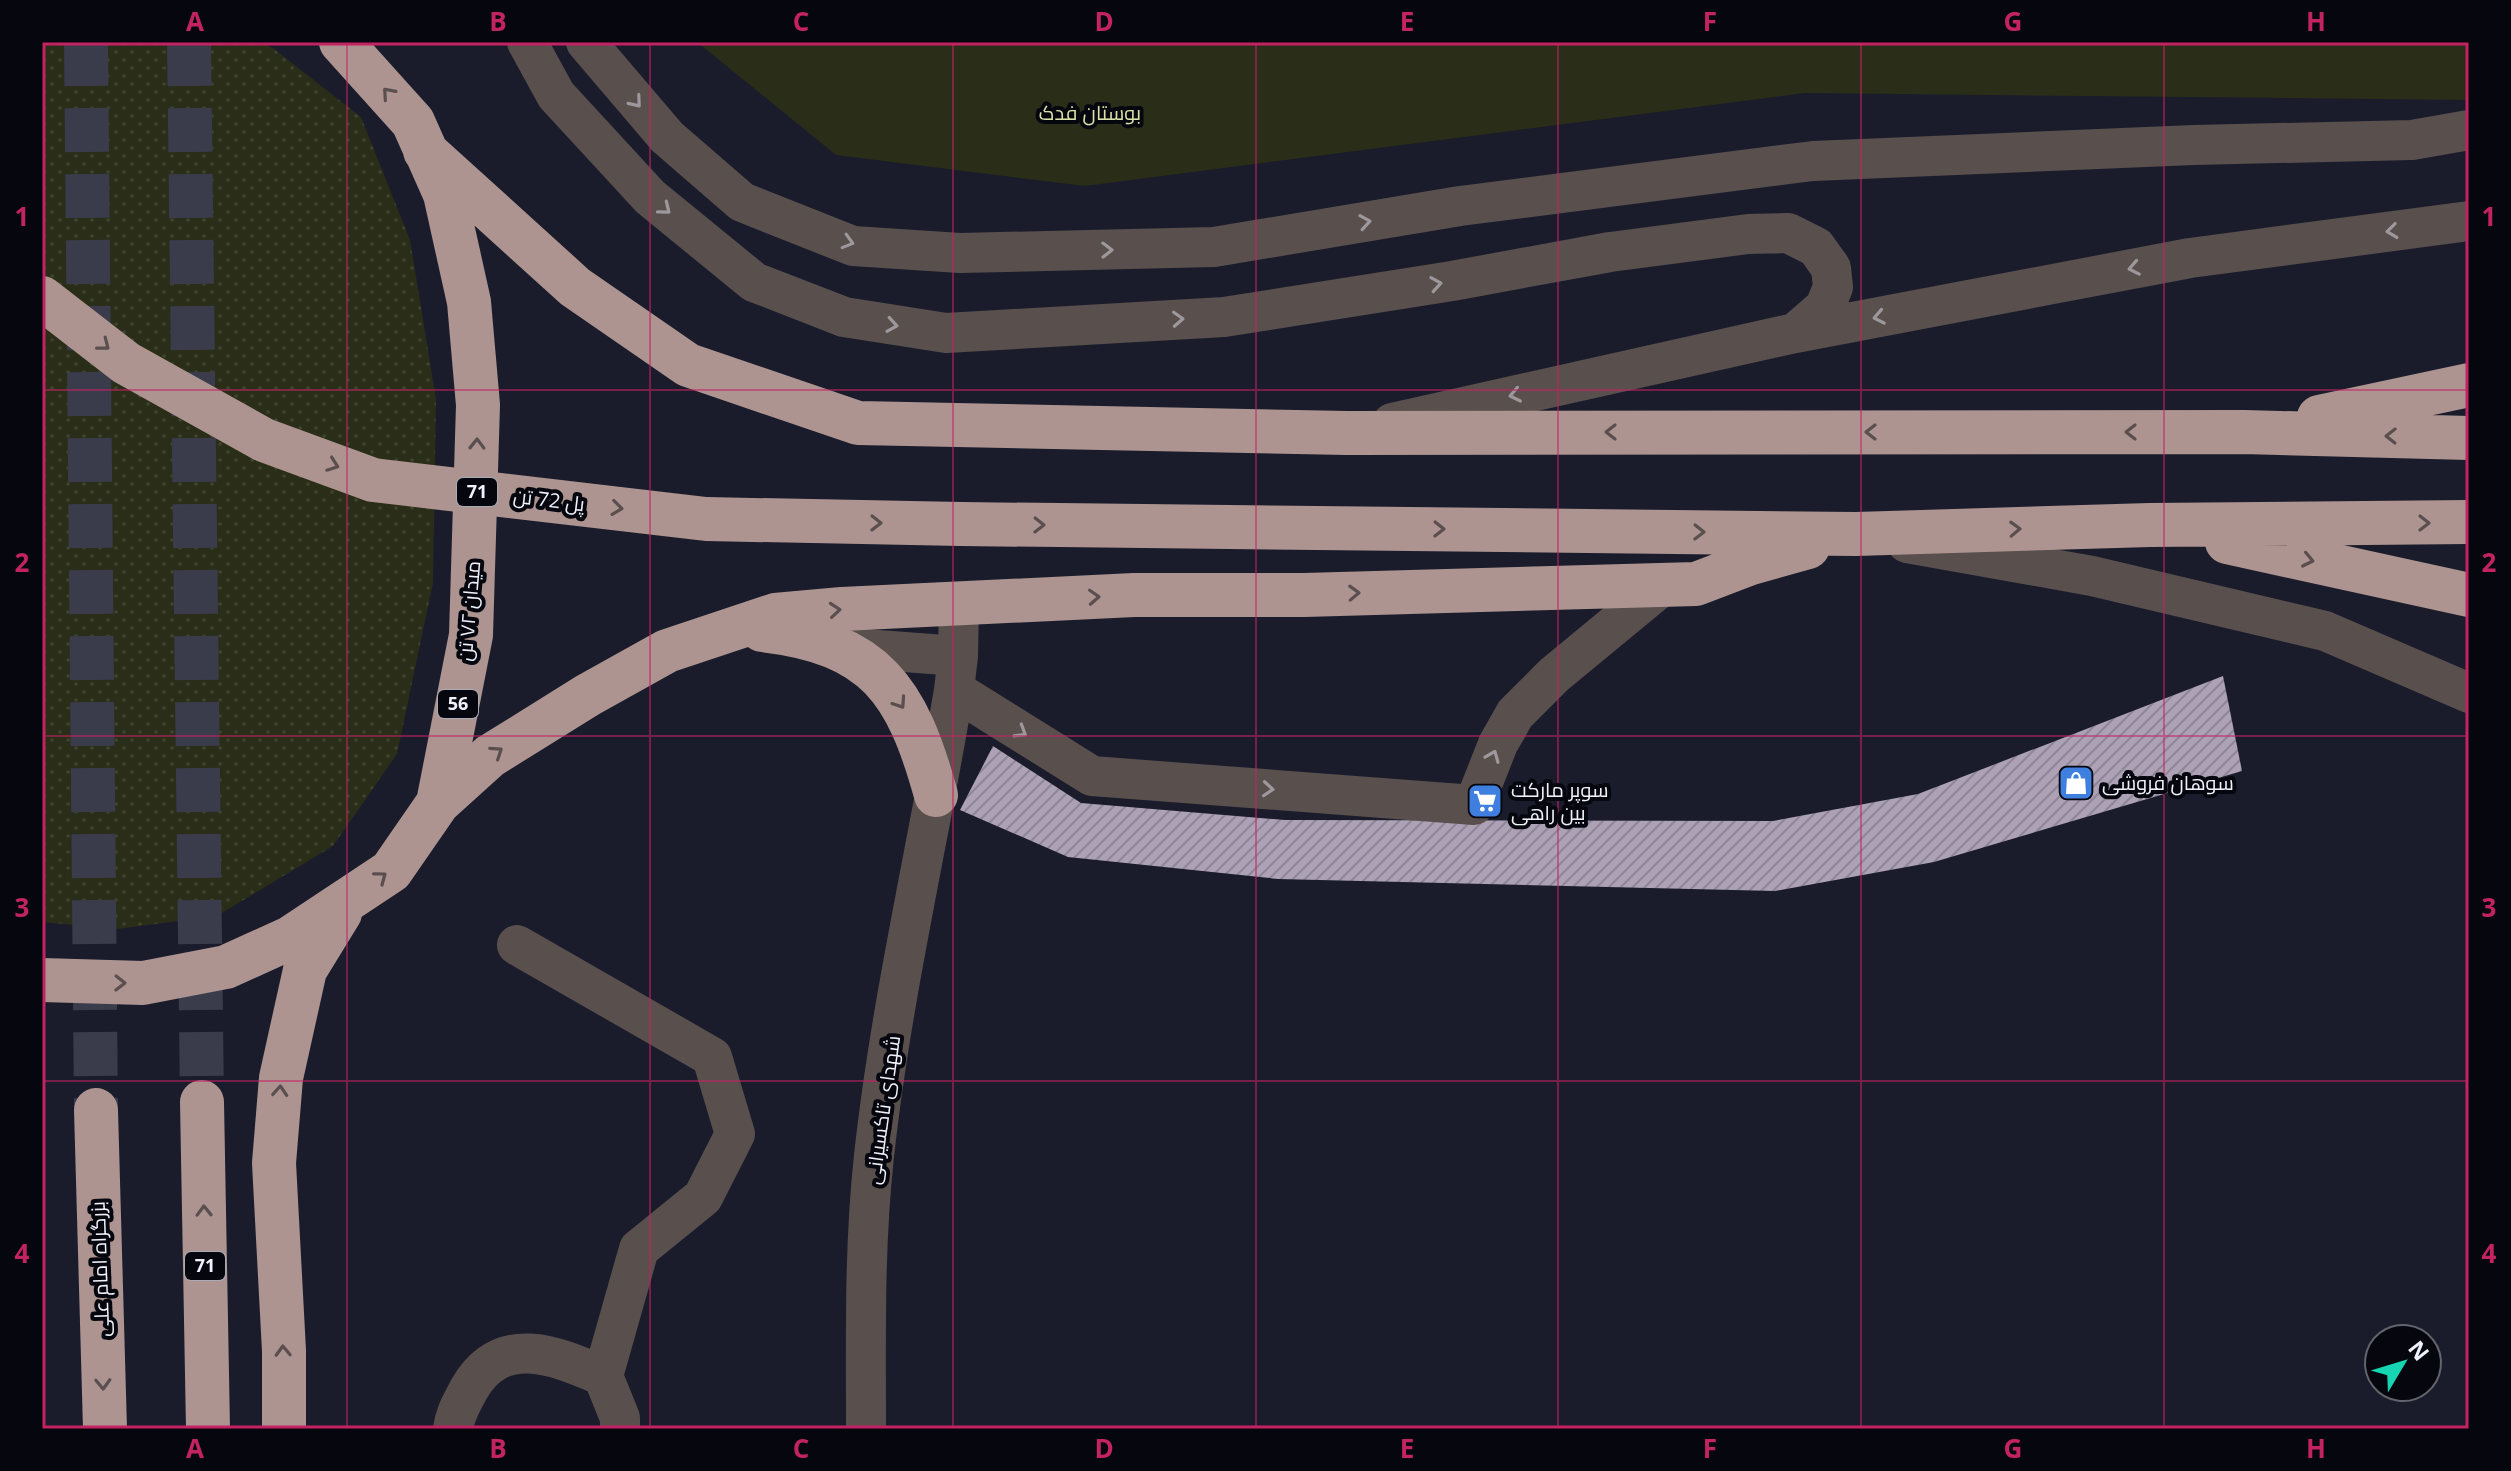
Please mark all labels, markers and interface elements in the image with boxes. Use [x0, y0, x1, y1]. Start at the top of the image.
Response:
text: A [186, 3, 204, 39]
text: B [489, 3, 507, 39]
text: C [793, 3, 809, 39]
text: D [1094, 3, 1114, 39]
text: E [1400, 3, 1414, 39]
text: F [1703, 3, 1717, 39]
text: G [2004, 3, 2022, 39]
text: H [2306, 3, 2326, 39]
one-way arrow [383, 88, 398, 103]
one-way arrow [626, 92, 641, 107]
park label: بوستان فدک [1039, 99, 1141, 126]
text: 1 [15, 198, 29, 234]
text: 1 [2482, 198, 2496, 234]
one-way arrow [656, 199, 670, 214]
one-way arrow [1358, 214, 1372, 231]
one-way arrow [2385, 222, 2399, 239]
one-way arrow [841, 233, 854, 249]
one-way arrow [1101, 241, 1114, 258]
one-way arrow [2128, 259, 2141, 276]
one-way arrow [1429, 276, 1443, 293]
one-way arrow [1872, 308, 1886, 325]
one-way arrow [1172, 311, 1185, 328]
one-way arrow [885, 316, 898, 333]
one-way arrow [95, 336, 110, 350]
one-way arrow [1509, 386, 1523, 403]
one-way arrow [1604, 423, 1617, 441]
one-way arrow [1864, 423, 1877, 441]
one-way arrow [2124, 423, 2137, 441]
one-way arrow [2384, 427, 2397, 444]
one-way arrow [468, 437, 486, 450]
one-way arrow [325, 456, 339, 472]
road number: 71 [457, 478, 497, 506]
street label: پل 72 تن [512, 482, 587, 517]
one-way arrow [611, 500, 624, 517]
one-way arrow [870, 514, 883, 531]
one-way arrow [2418, 514, 2431, 532]
one-way arrow [1033, 516, 1046, 534]
one-way arrow [2009, 520, 2022, 538]
one-way arrow [1433, 521, 1446, 538]
one-way arrow [1693, 523, 1706, 541]
text: 2 [15, 544, 30, 580]
text: 2 [2482, 544, 2497, 580]
one-way arrow [2302, 550, 2315, 567]
street label: میدان ۷۲ تن [451, 560, 486, 662]
one-way arrow [1348, 585, 1361, 602]
one-way arrow [1088, 589, 1101, 606]
one-way arrow [829, 602, 842, 619]
road number: 56 [438, 690, 478, 718]
one-way arrow [890, 695, 905, 709]
one-way arrow [1012, 722, 1027, 737]
one-way arrow [488, 747, 502, 762]
one-way arrow [1483, 750, 1500, 764]
shop icon: سوهان فروشی [2057, 764, 2095, 802]
place label: سوهان فروشی [2102, 769, 2234, 796]
place label: سوپر مارکت بین راهی [1511, 776, 1608, 826]
one-way arrow [1262, 780, 1275, 797]
supermarket icon: سوپر مارکت بین راهی [1466, 782, 1504, 820]
one-way arrow [373, 872, 387, 887]
text: 3 [15, 889, 29, 925]
text: 3 [2482, 889, 2496, 925]
one-way arrow [114, 974, 127, 991]
street label: شهدای تاکسیرانی [859, 1034, 906, 1186]
one-way arrow [271, 1084, 288, 1097]
street label: بزرگراه امام علی [84, 1201, 116, 1337]
one-way arrow [195, 1204, 213, 1217]
text: 4 [15, 1235, 30, 1271]
text: 4 [2482, 1235, 2497, 1271]
road number: 71 [185, 1252, 225, 1280]
north arrow [2363, 1323, 2443, 1403]
text: N [2402, 1334, 2437, 1366]
one-way arrow [275, 1344, 292, 1357]
one-way arrow [95, 1378, 112, 1391]
text: A [186, 1430, 204, 1466]
text: B [489, 1430, 507, 1466]
text: C [793, 1430, 809, 1466]
text: D [1094, 1430, 1114, 1466]
text: E [1400, 1430, 1414, 1466]
text: F [1703, 1430, 1717, 1466]
text: G [2004, 1430, 2022, 1466]
text: H [2306, 1430, 2326, 1466]

